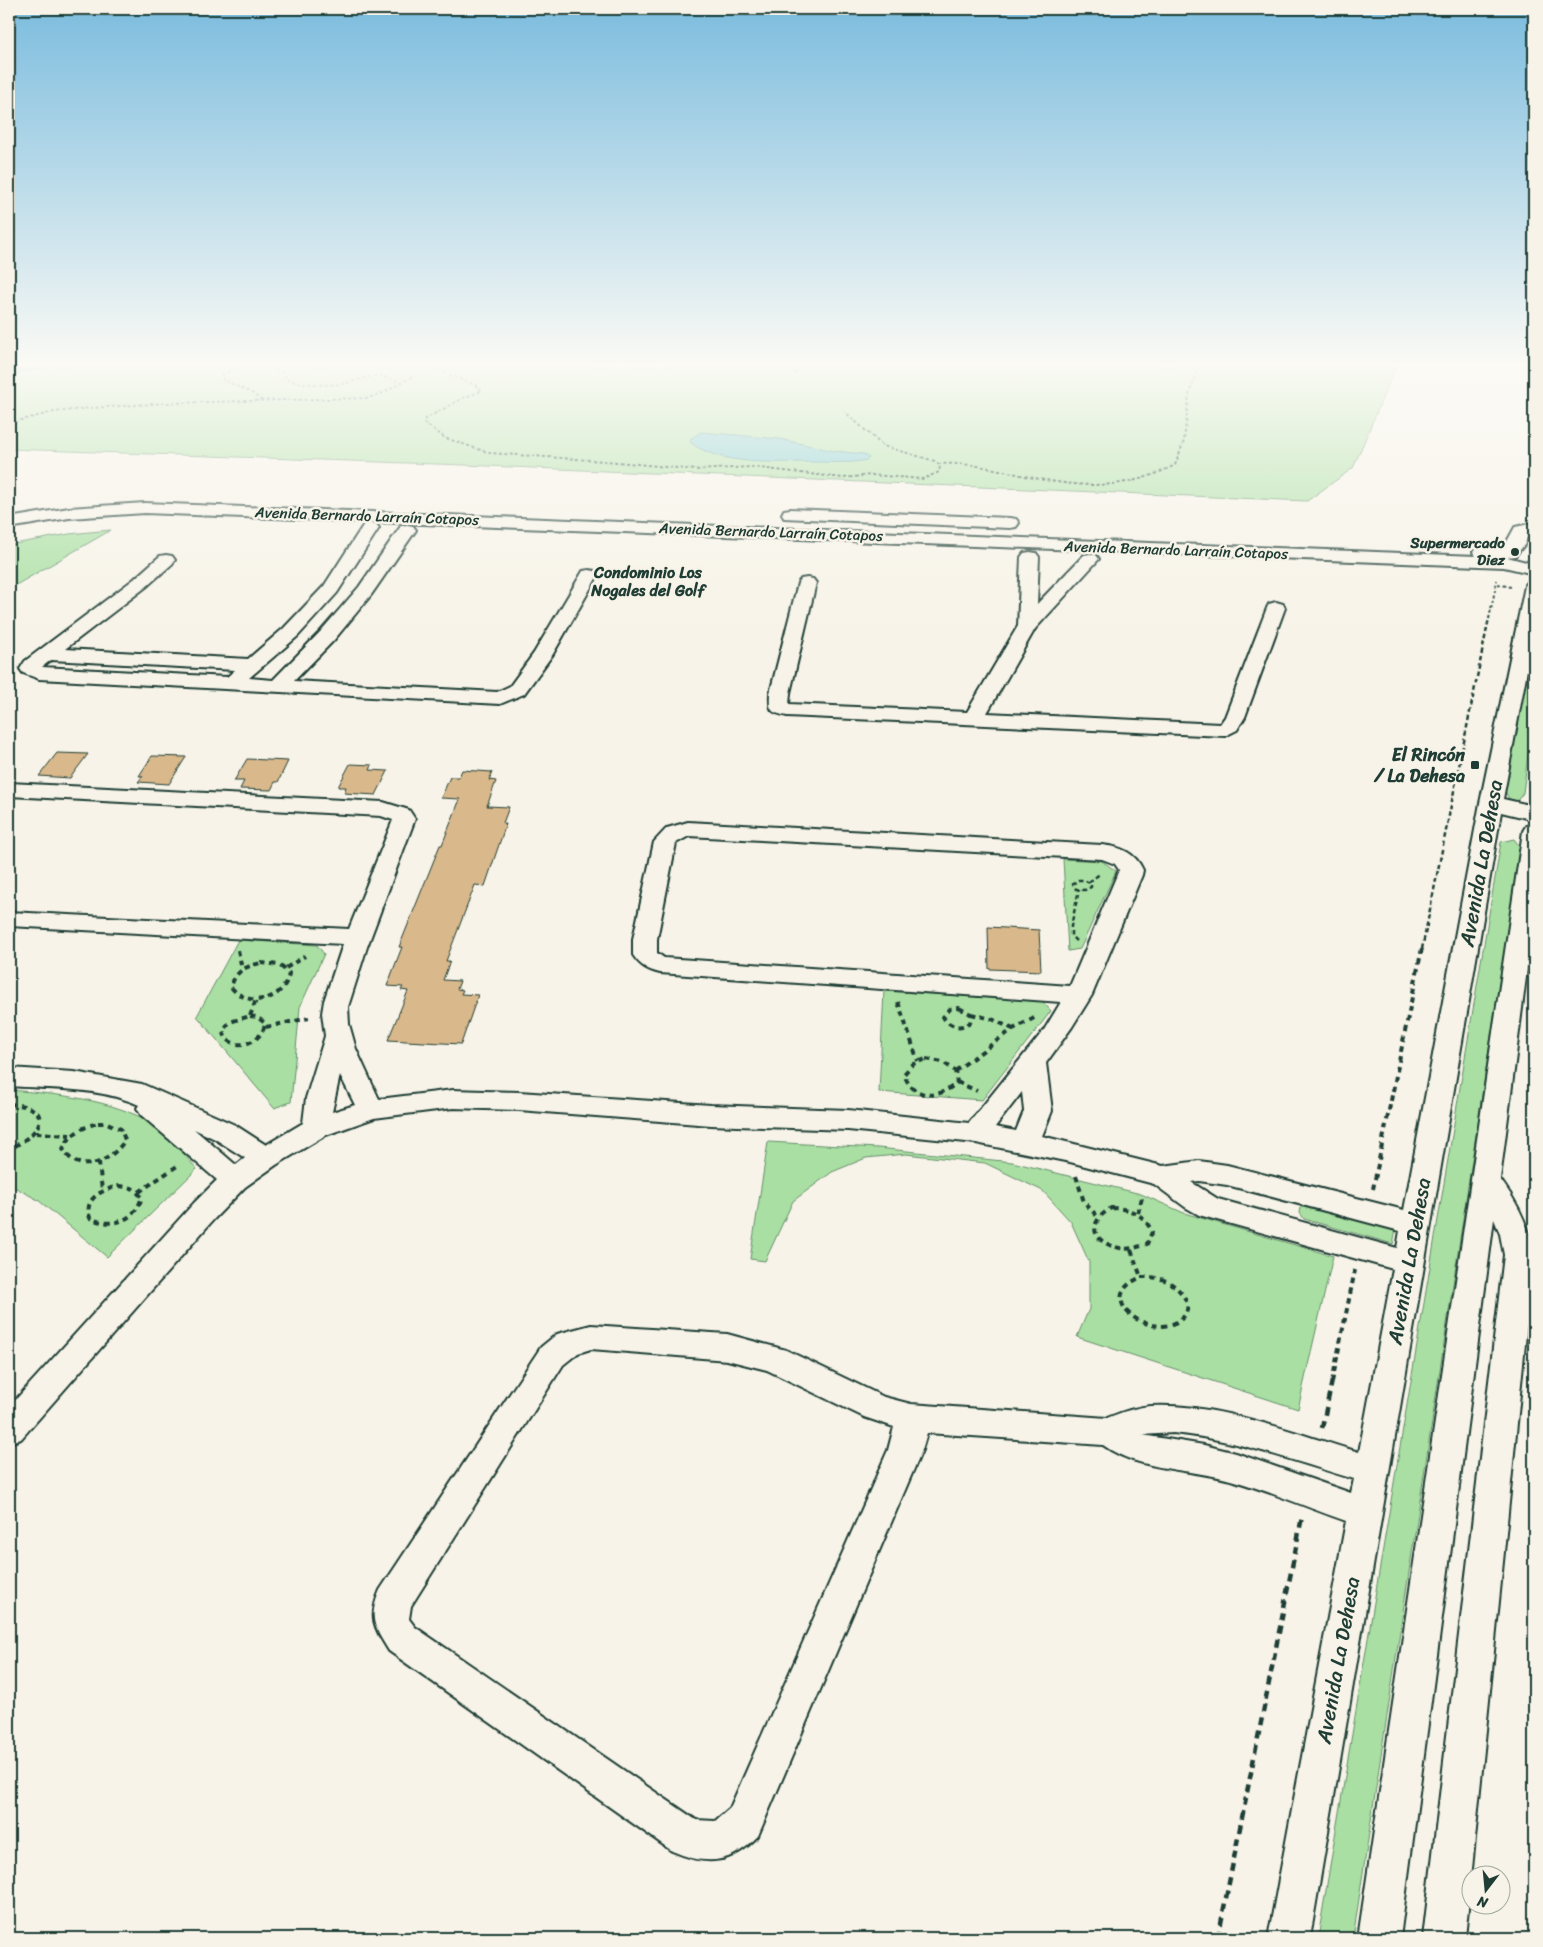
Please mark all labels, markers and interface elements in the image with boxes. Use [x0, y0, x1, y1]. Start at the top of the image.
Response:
street label: Avenida Bernardo Larraín Cotapos [254, 499, 480, 533]
street label: Avenida Bernardo Larraín Cotapos [658, 515, 884, 549]
place label: Supermercado Diez [1409, 530, 1506, 573]
street label: Avenida Bernardo Larraín Cotapos [1063, 533, 1289, 567]
marker: Supermercado Diez [1509, 546, 1521, 558]
district label: Condominio Los Nogales del Golf [590, 558, 708, 605]
place label: El Rincón / La Dehesa [1373, 739, 1465, 792]
marker: El Rincón / La Dehesa [1469, 759, 1481, 771]
street label: Avenida La Dehesa [1447, 776, 1514, 950]
street label: Avenida La Dehesa [1375, 1174, 1442, 1348]
street label: Avenida La Dehesa [1304, 1573, 1371, 1747]
north arrow [1460, 1864, 1510, 1914]
text: N [1474, 1889, 1492, 1916]

